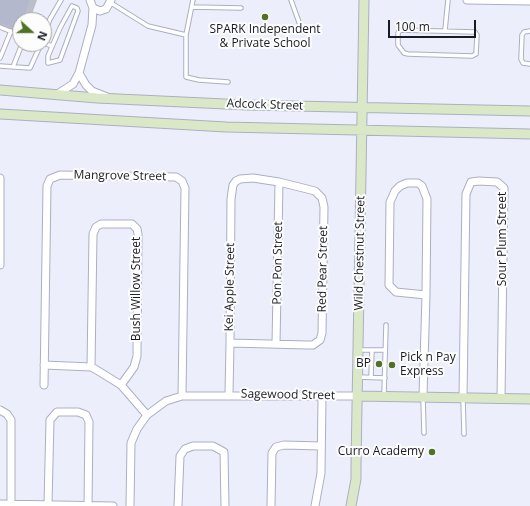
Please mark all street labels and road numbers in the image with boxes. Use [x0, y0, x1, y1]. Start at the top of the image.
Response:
street label: Adcock Street [226, 96, 304, 114]
street label: Mangrove Street [73, 168, 167, 184]
street label: Sour Plum Street [496, 192, 510, 286]
street label: Wild Chestnut Street [352, 195, 368, 311]
street label: Pon Pon Street [270, 221, 286, 305]
street label: Red Pear Street [315, 225, 331, 313]
street label: Bush Willow Street [130, 237, 144, 341]
street label: Kei Apple Street [222, 242, 238, 332]
street label: Sagewood Street [241, 387, 335, 403]

